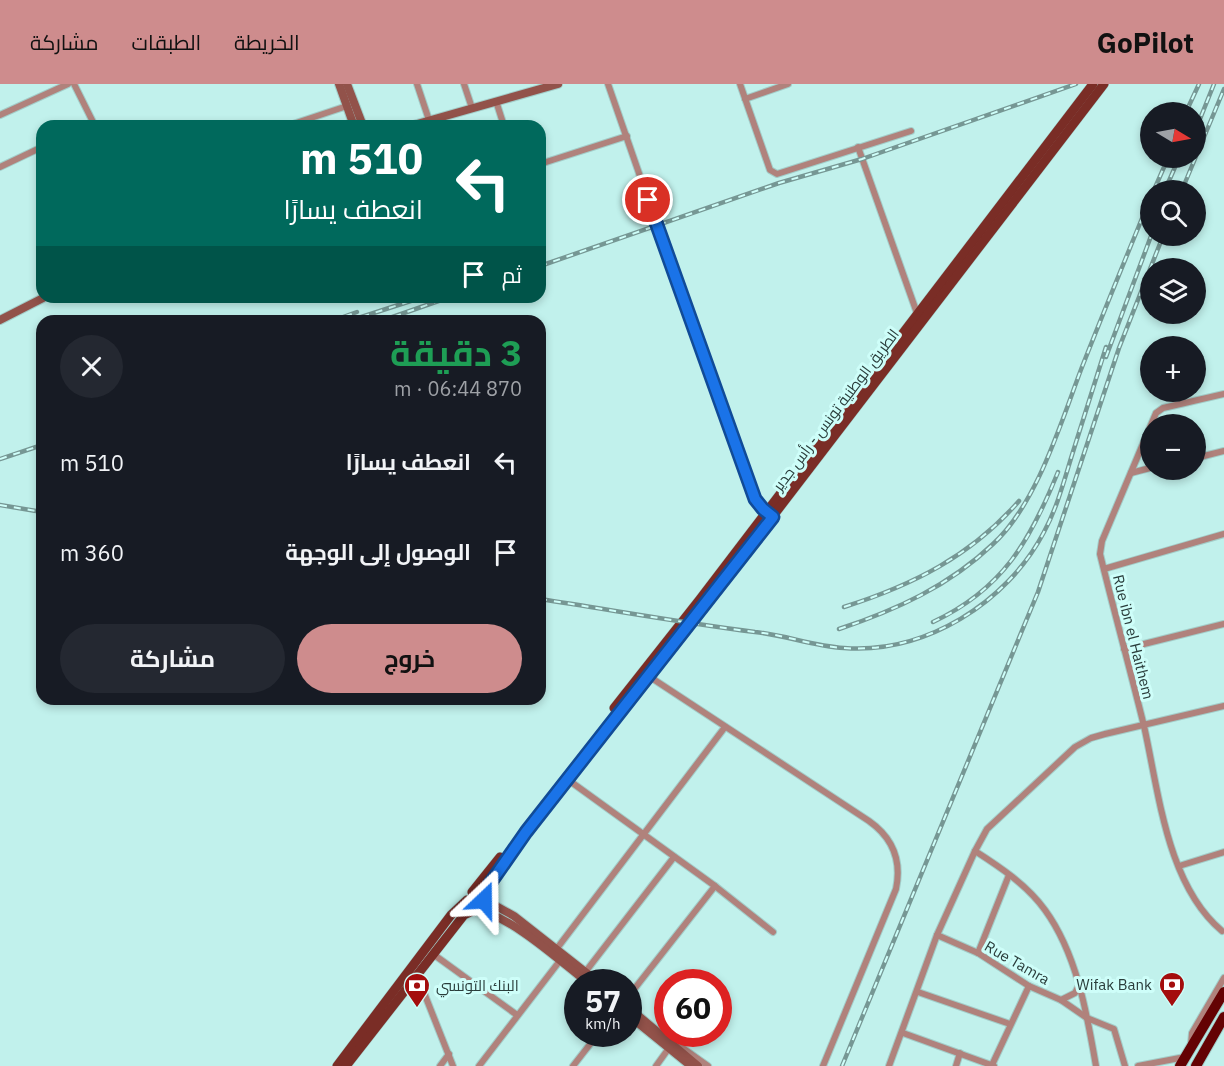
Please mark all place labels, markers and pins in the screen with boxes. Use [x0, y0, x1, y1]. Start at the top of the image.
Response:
pin [622, 174, 673, 225]
bank icon: Wifak Bank [1157, 970, 1187, 1008]
bank icon: البنك التونسي [402, 971, 432, 1009]
place label: Wifak Bank [1076, 975, 1152, 994]
place label: البنك التونسي [436, 976, 519, 998]

